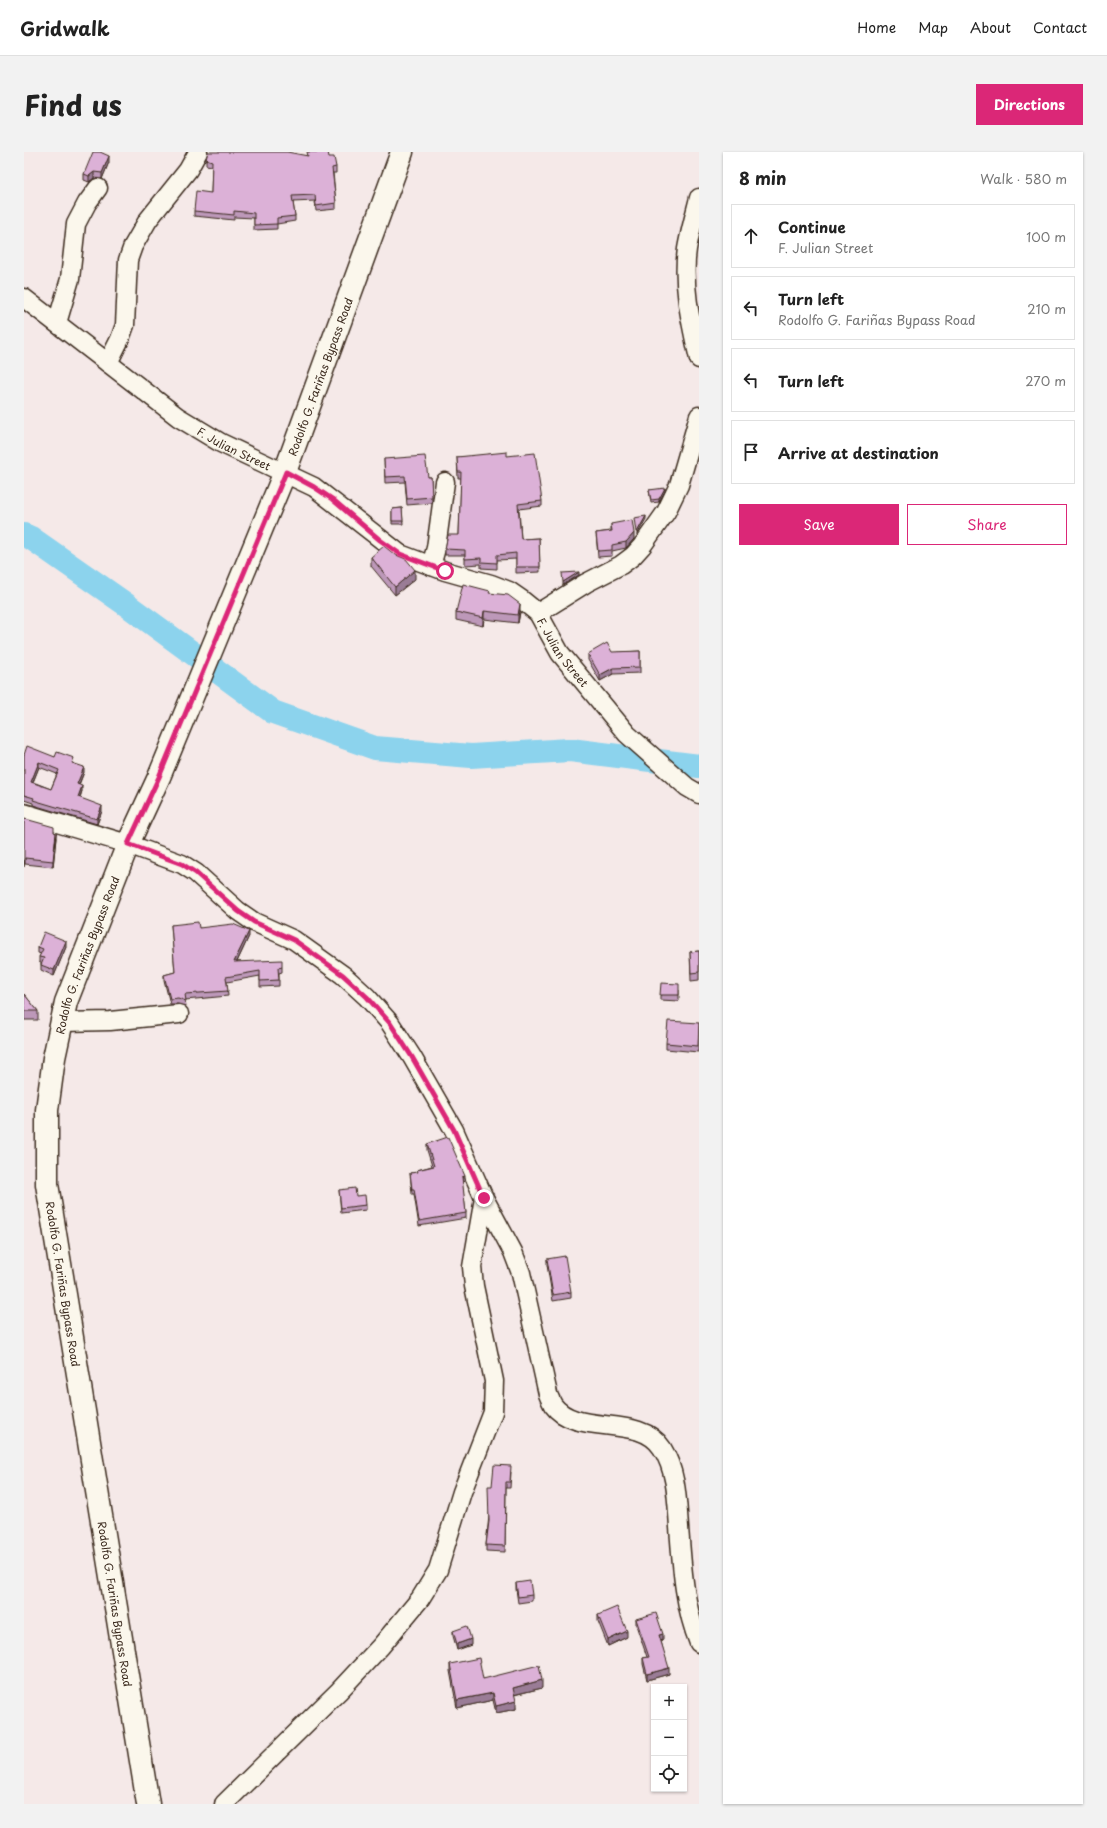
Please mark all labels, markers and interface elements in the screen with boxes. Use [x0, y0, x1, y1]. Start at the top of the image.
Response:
text: Gridwalk [20, 14, 110, 42]
text: Home [857, 17, 896, 38]
text: Map [918, 17, 948, 38]
text: About [970, 17, 1011, 38]
text: Contact [1033, 17, 1087, 38]
text: Find us [24, 83, 122, 126]
button: Directions [976, 84, 1083, 125]
text: 8 min [739, 165, 787, 191]
text: Walk · 580 m [980, 169, 1067, 188]
text: Continue [778, 215, 846, 238]
icon: ahead [740, 225, 762, 247]
text: 100 m [1026, 227, 1066, 246]
text: F. Julian Street [778, 238, 873, 257]
text: Turn left [778, 287, 844, 310]
street label: Rodolfo G. Fariñas Bypass Road [283, 295, 357, 458]
icon: left [740, 297, 762, 319]
text: 210 m [1027, 299, 1066, 318]
text: Rodolfo G. Fariñas Bypass Road [778, 310, 976, 329]
icon: left [740, 369, 762, 391]
text: Turn left [778, 369, 844, 392]
text: 270 m [1025, 371, 1066, 390]
street label: F. Julian Street [194, 422, 274, 474]
icon: arrive [740, 441, 762, 463]
text: Arrive at destination [778, 441, 939, 464]
button: Save [739, 504, 899, 545]
button: Share [907, 504, 1067, 545]
route start [436, 562, 454, 580]
street label: F. Julian Street [534, 614, 593, 691]
street label: Rodolfo G. Fariñas Bypass Road [51, 873, 123, 1036]
route end [475, 1189, 493, 1207]
street label: Rodolfo G. Fariñas Bypass Road [42, 1200, 84, 1368]
street label: Rodolfo G. Fariñas Bypass Road [94, 1520, 136, 1688]
map controls [651, 1684, 687, 1792]
button: + [651, 1684, 687, 1720]
button: − [651, 1720, 687, 1756]
button: locate [651, 1756, 687, 1792]

